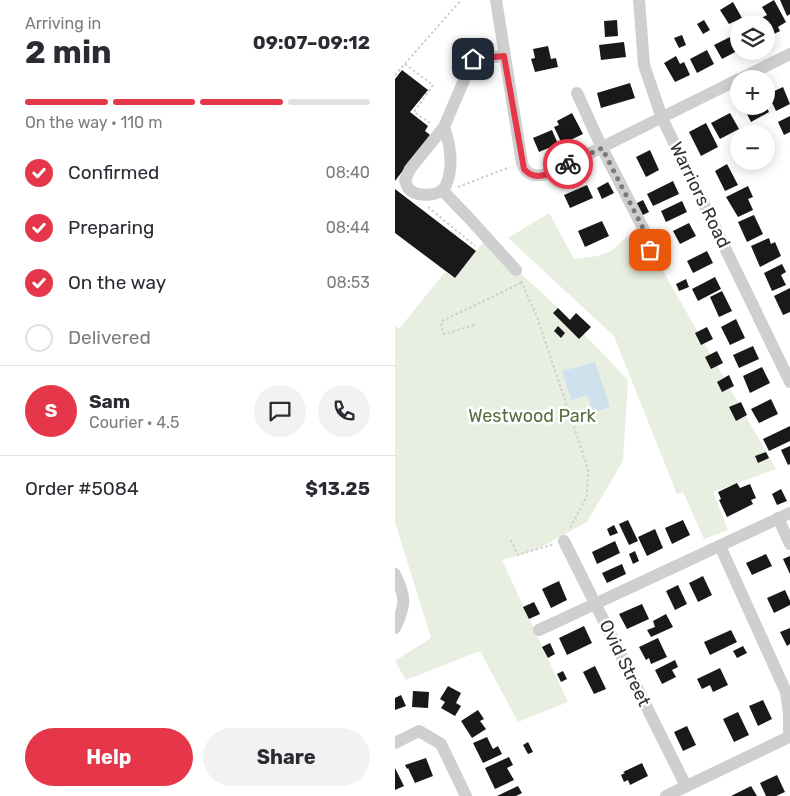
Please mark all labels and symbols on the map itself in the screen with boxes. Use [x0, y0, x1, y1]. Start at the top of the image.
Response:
pin [452, 38, 494, 80]
street label: Warriors Road [665, 138, 735, 252]
courier [543, 139, 593, 189]
pin [629, 229, 671, 271]
park label: Westwood Park [468, 405, 597, 427]
street label: Ovid Street [595, 616, 655, 710]

